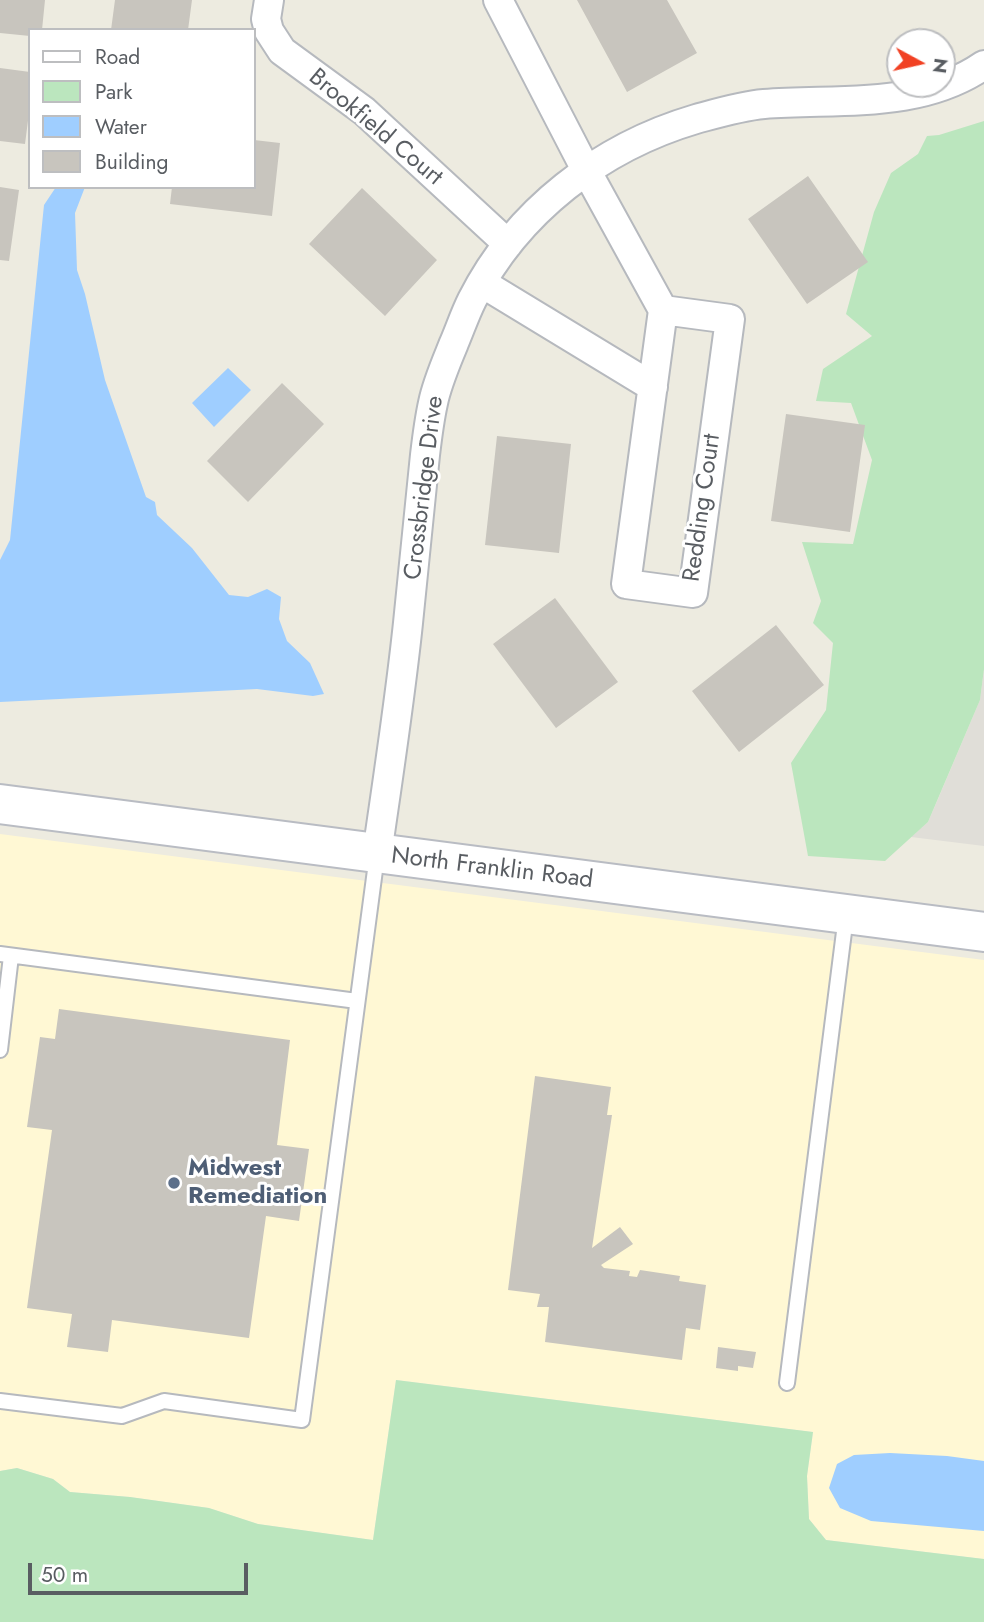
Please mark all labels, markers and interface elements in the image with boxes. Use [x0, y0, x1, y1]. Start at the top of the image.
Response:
legend [28, 28, 256, 189]
north arrow [886, 28, 956, 98]
text: Road [95, 42, 140, 72]
text: N [926, 56, 955, 75]
street label: Brookfield Court [302, 64, 448, 192]
text: Park [95, 77, 132, 107]
text: Water [95, 112, 147, 142]
text: Building [95, 147, 168, 177]
street label: Crossbridge Drive [399, 394, 451, 582]
street label: Redding Court [678, 432, 728, 584]
street label: North Franklin Road [389, 842, 595, 896]
place label: Midwest Remediation [188, 1155, 327, 1211]
marker: Midwest Remediation [166, 1175, 182, 1191]
scale bar [32, 1548, 252, 1592]
text: 50 m [41, 1560, 88, 1590]

